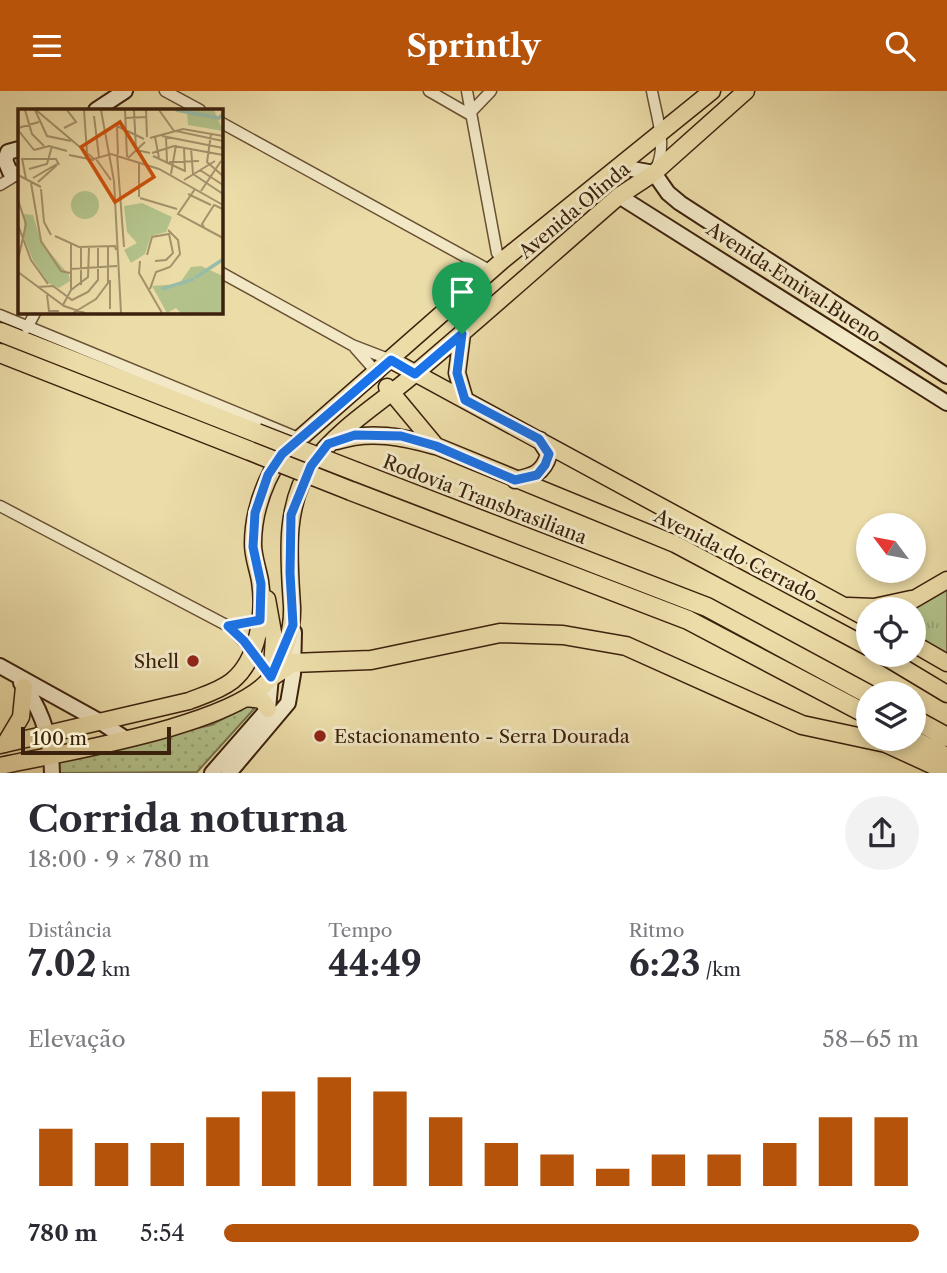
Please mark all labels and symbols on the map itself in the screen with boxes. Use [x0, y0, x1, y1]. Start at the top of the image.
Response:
inset map [18, 109, 222, 313]
street label: Avenida Olinda [513, 157, 635, 264]
street label: Avenida Emival Bueno [701, 217, 885, 347]
pin [432, 262, 492, 334]
street label: Rodovia Transbrasiliana [380, 450, 590, 549]
street label: Avenida do Cerrado [649, 504, 821, 607]
north arrow [856, 513, 926, 583]
place label: Shell [134, 650, 179, 673]
marker: Shell [185, 653, 201, 669]
scale bar [21, 723, 172, 755]
place label: Estacionamento - Serra Dourada [334, 725, 630, 748]
marker: Estacionamento - Serra Dourada [312, 728, 328, 744]

